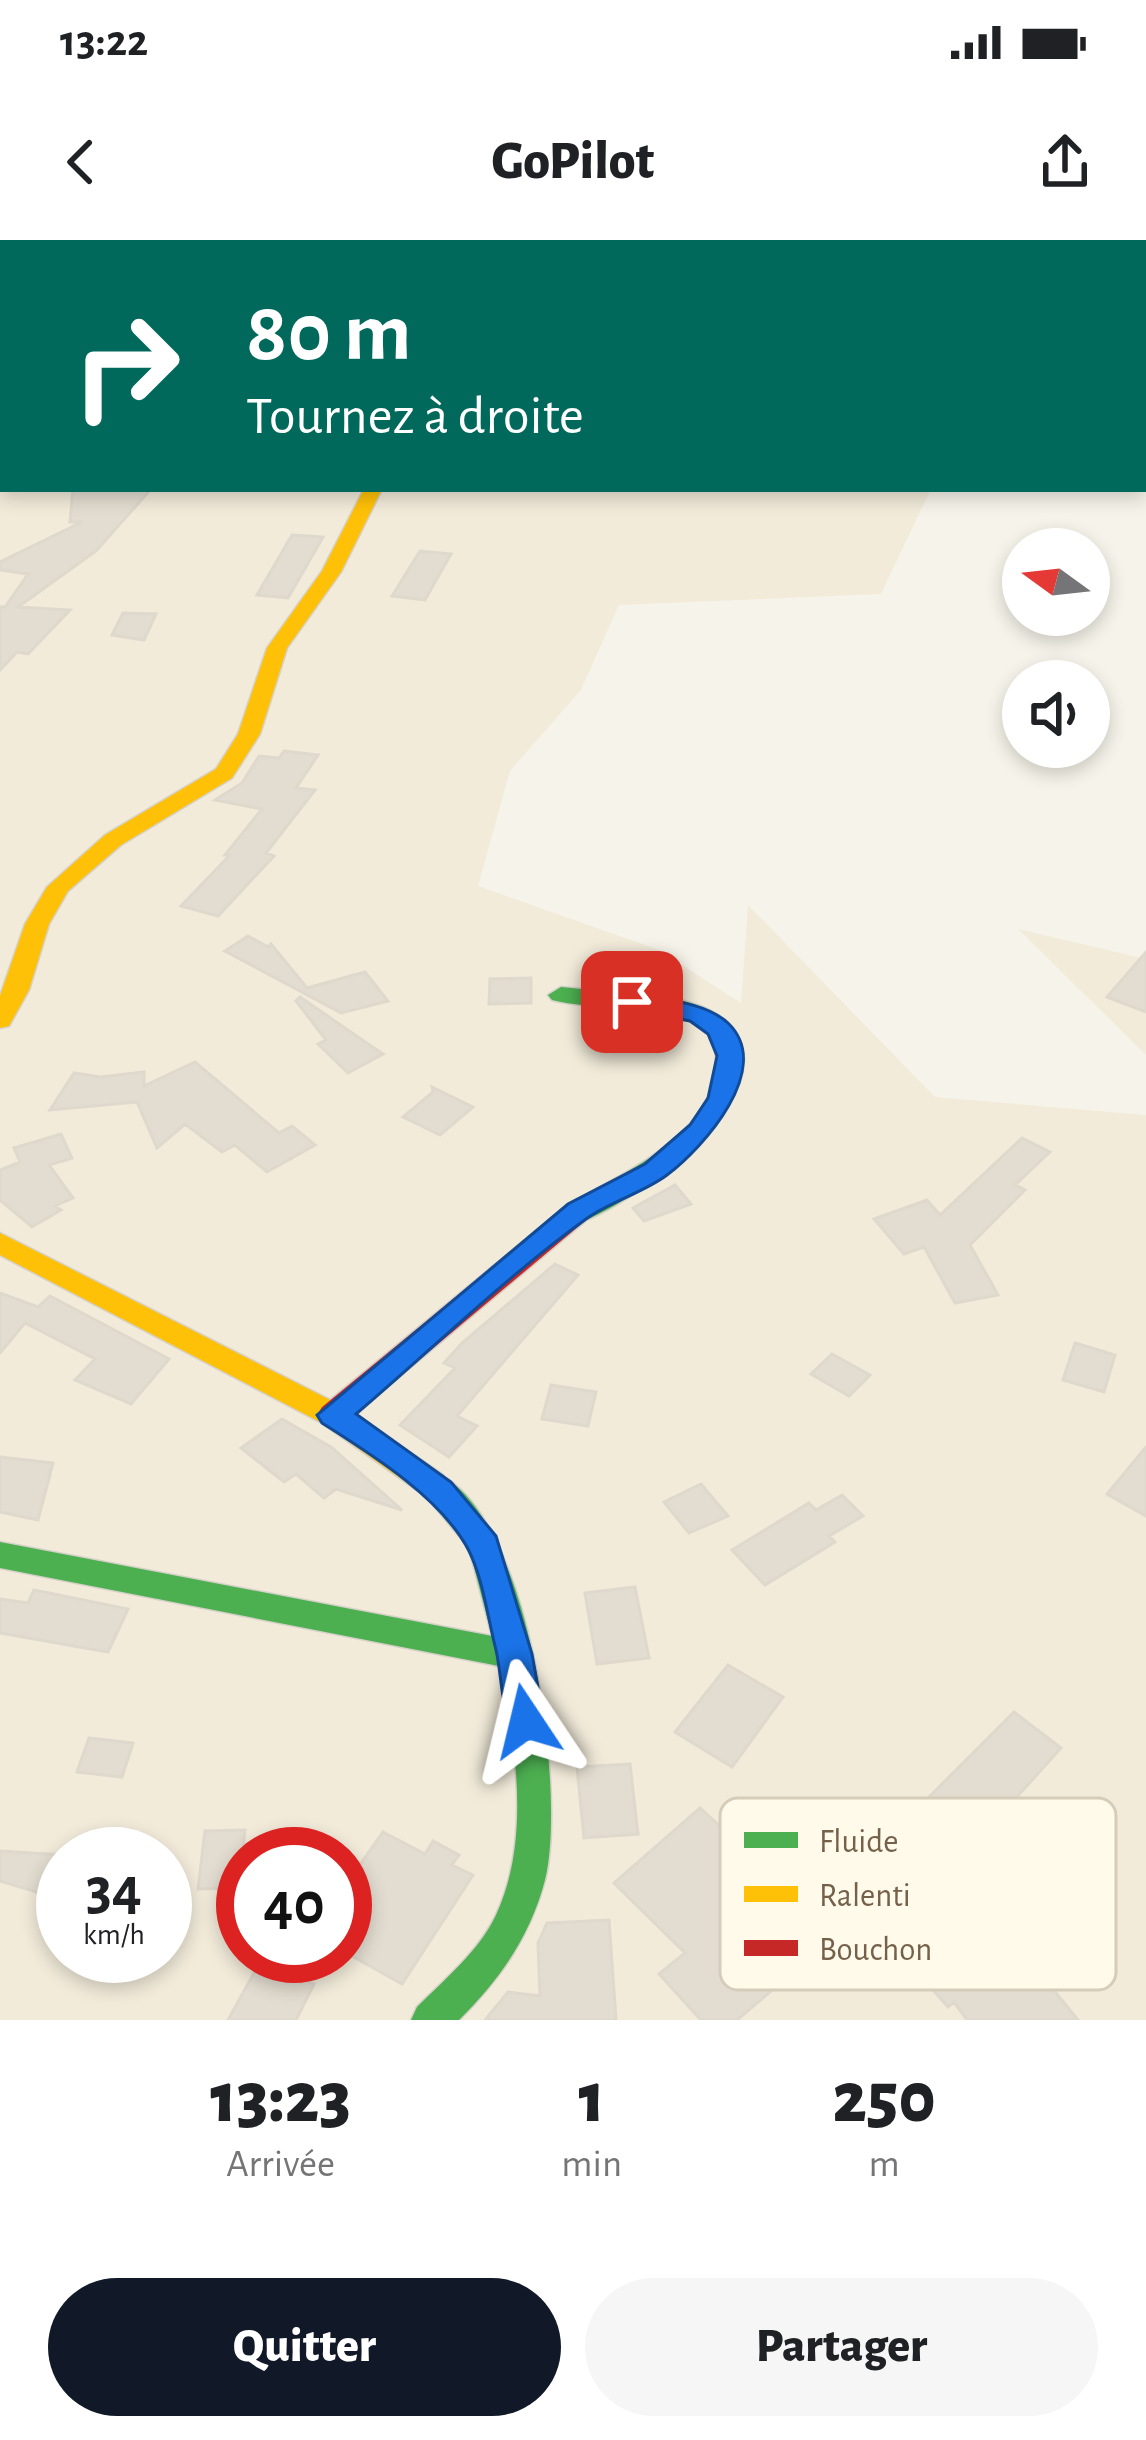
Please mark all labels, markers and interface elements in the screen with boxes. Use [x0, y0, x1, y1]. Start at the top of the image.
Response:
text: 13:22 [60, 19, 148, 64]
icon: back [48, 129, 114, 195]
icon: share [1032, 129, 1098, 195]
text: GoPilot [492, 135, 654, 189]
icon: right [48, 288, 204, 444]
text: 80 m [246, 292, 412, 376]
text: Tournez à droite [246, 390, 584, 444]
north arrow [1002, 528, 1110, 636]
map controls [1002, 528, 1110, 768]
button: sound [1002, 660, 1110, 768]
pin [581, 951, 683, 1053]
icon: arrive [599, 969, 665, 1035]
position arrow [463, 1658, 589, 1784]
legend [720, 1798, 1116, 1990]
text: Fluide [819, 1826, 899, 1859]
speed limit sign: 40 [216, 1827, 372, 1983]
text: 34 [86, 1860, 142, 1920]
text: Ralenti [819, 1880, 911, 1913]
text: km/h [83, 1920, 145, 1950]
text: Bouchon [819, 1934, 932, 1967]
text: 13:23 [210, 2063, 351, 2135]
text: 1 [578, 2063, 605, 2135]
text: 250 [832, 2063, 936, 2135]
text: Arrivée [226, 2145, 335, 2184]
text: min [561, 2145, 622, 2184]
text: m [868, 2145, 900, 2184]
button: Quitter [48, 2278, 561, 2416]
button: Partager [585, 2278, 1098, 2416]

